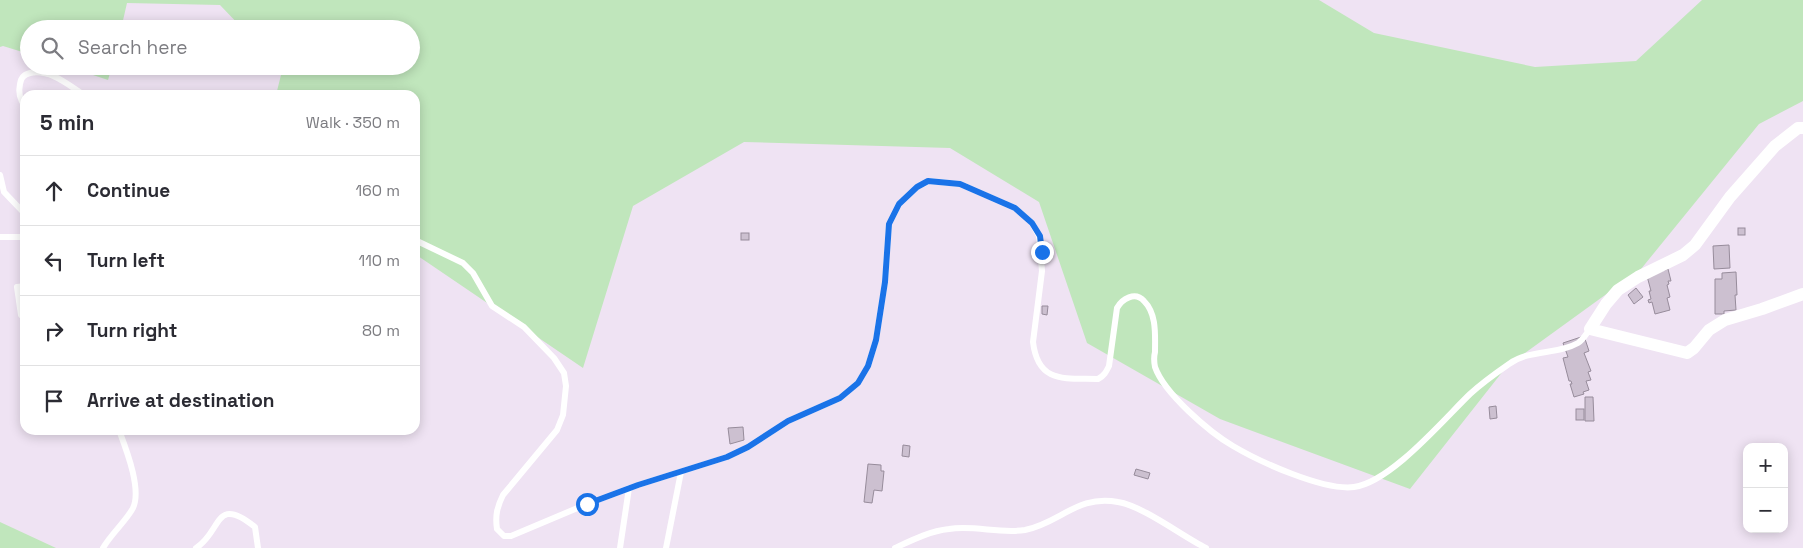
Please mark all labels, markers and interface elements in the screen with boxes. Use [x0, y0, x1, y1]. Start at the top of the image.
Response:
search box [20, 20, 420, 75]
icon: search [38, 34, 66, 62]
text: Search here [78, 35, 188, 60]
text: 5 min [40, 109, 94, 136]
text: Walk · 350 m [306, 112, 400, 133]
icon: ahead [40, 177, 68, 205]
text: Continue [87, 178, 170, 203]
text: 160 m [355, 180, 400, 201]
route end [1031, 241, 1054, 264]
icon: left [40, 247, 68, 275]
text: Turn left [87, 248, 165, 273]
text: 110 m [358, 250, 400, 271]
icon: right [40, 317, 68, 345]
text: Turn right [87, 318, 177, 343]
text: 80 m [362, 320, 400, 341]
icon: arrive [40, 387, 68, 415]
text: Arrive at destination [87, 388, 275, 413]
map controls [1743, 443, 1788, 533]
button: + [1743, 443, 1788, 488]
button: − [1743, 488, 1788, 533]
route start [576, 493, 599, 516]

